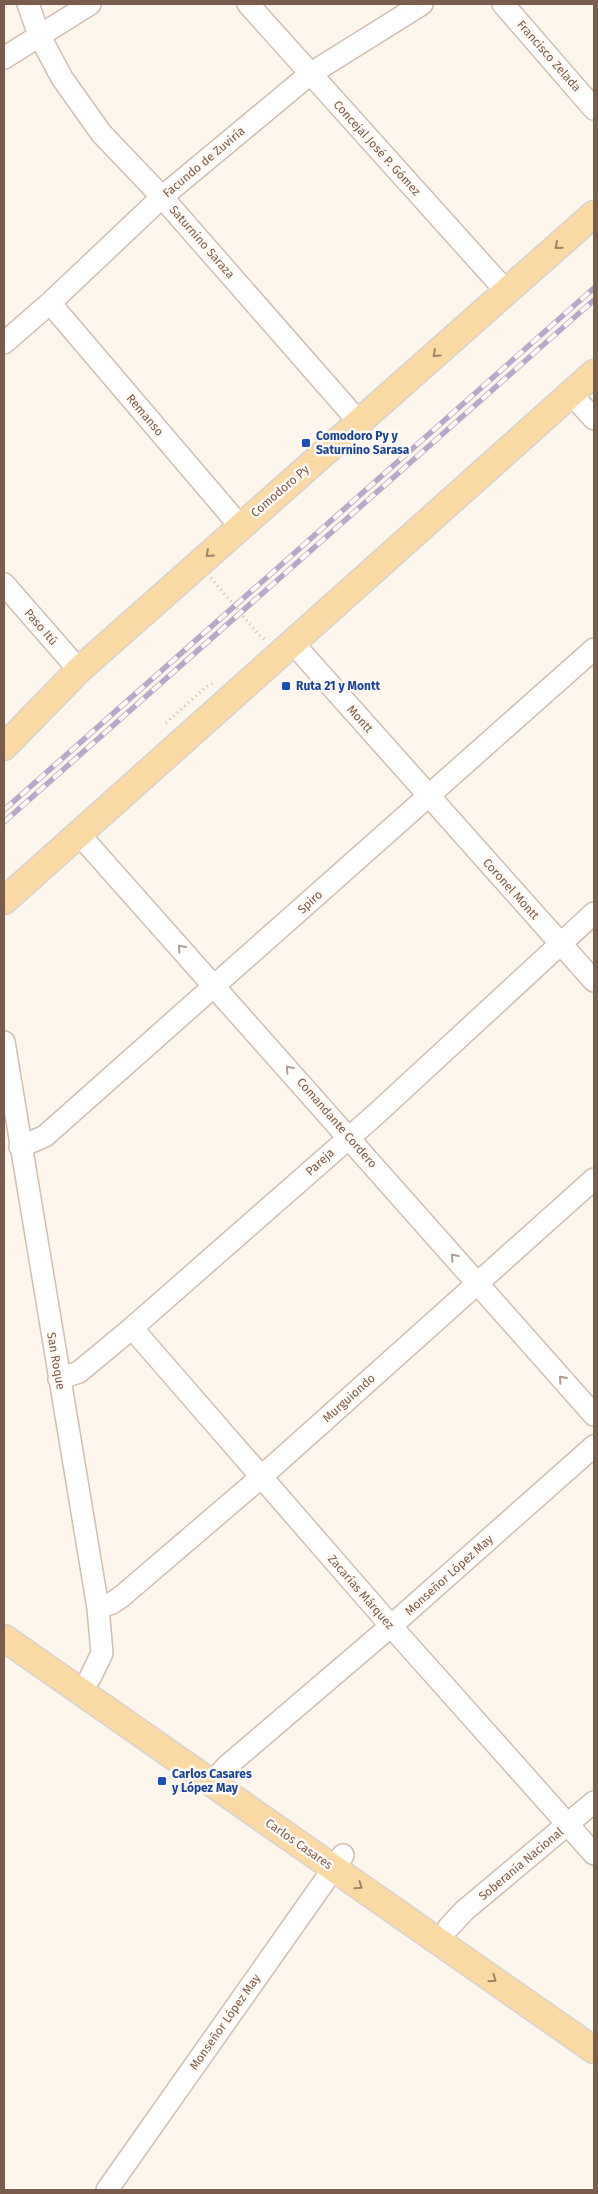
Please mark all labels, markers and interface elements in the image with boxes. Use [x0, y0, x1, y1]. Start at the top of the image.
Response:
street label: Francisco Zelada [514, 17, 584, 95]
street label: Concejal José P. Gómez [331, 98, 423, 198]
street label: Facundo de Zuviría [160, 124, 248, 200]
street label: Saturnino Saraza [167, 203, 237, 281]
one-way arrow [554, 240, 563, 249]
one-way arrow [433, 348, 442, 356]
street label: Remanso [124, 391, 166, 439]
place label: Comodoro Py y Saturnino Sarasa [316, 429, 410, 457]
marker: Comodoro Py y Saturnino Sarasa [300, 437, 312, 449]
street label: Comodoro Py [248, 462, 312, 520]
one-way arrow [206, 548, 215, 557]
street label: Paso Itú [21, 606, 61, 648]
place label: Ruta 21 y Montt [296, 679, 381, 693]
marker: Ruta 21 y Montt [280, 680, 292, 692]
street label: Montt [344, 702, 376, 736]
street label: Coronel Montt [480, 856, 542, 923]
street label: Spiro [295, 887, 325, 917]
one-way arrow [178, 944, 187, 953]
one-way arrow [286, 1066, 295, 1075]
street label: Comandante Cordero [294, 1075, 380, 1171]
street label: Pareja [303, 1146, 337, 1178]
one-way arrow [451, 1254, 460, 1263]
street label: San Roque [44, 1331, 68, 1391]
street label: Murguiondo [320, 1371, 378, 1425]
one-way arrow [559, 1375, 568, 1384]
street label: Monseñor López May [402, 1532, 496, 1618]
street label: Zacarías Márquez [325, 1552, 397, 1632]
place label: Carlos Casares y López May [171, 1767, 252, 1795]
marker: Carlos Casares y López May [156, 1775, 168, 1787]
street label: Carlos Casares [263, 1816, 335, 1872]
street label: Soberanía Nacional [476, 1824, 566, 1903]
one-way arrow [353, 1880, 363, 1889]
street label: Monseñor López May [187, 1971, 263, 2073]
one-way arrow [487, 1973, 496, 1982]

